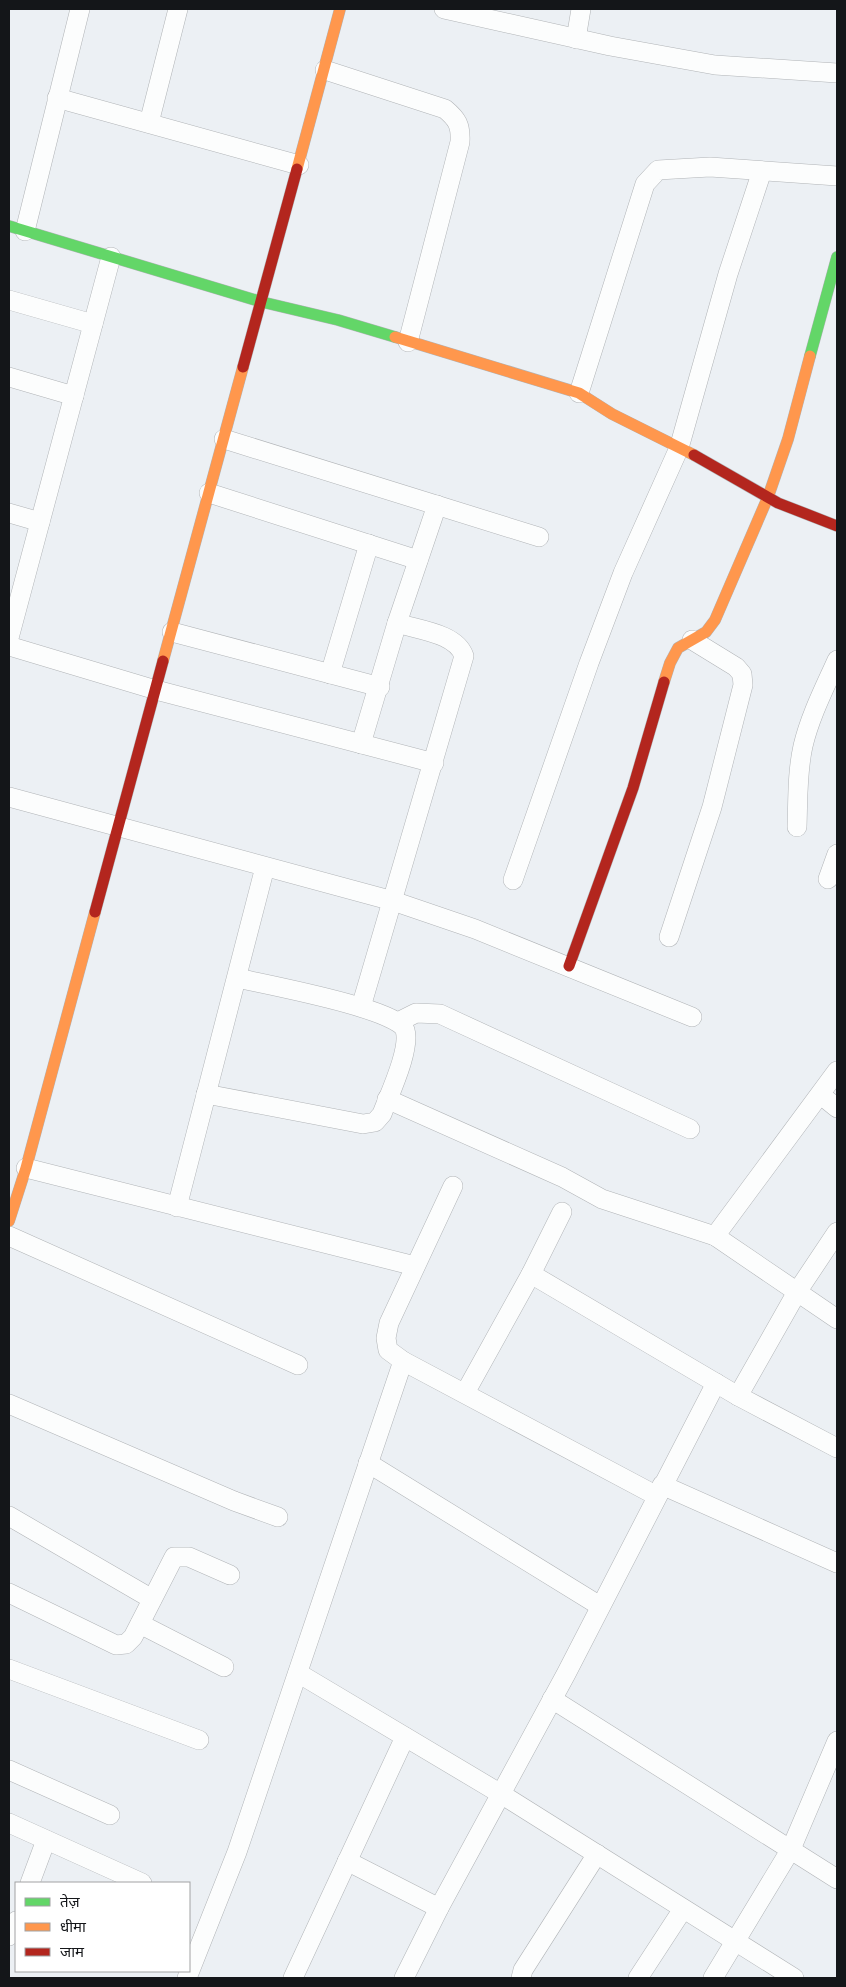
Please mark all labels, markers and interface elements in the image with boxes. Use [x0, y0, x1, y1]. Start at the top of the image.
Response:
legend [15, 1882, 190, 1972]
text: तेज़ [60, 1892, 81, 1911]
text: धीमा [60, 1917, 87, 1936]
text: जाम [60, 1942, 85, 1961]

